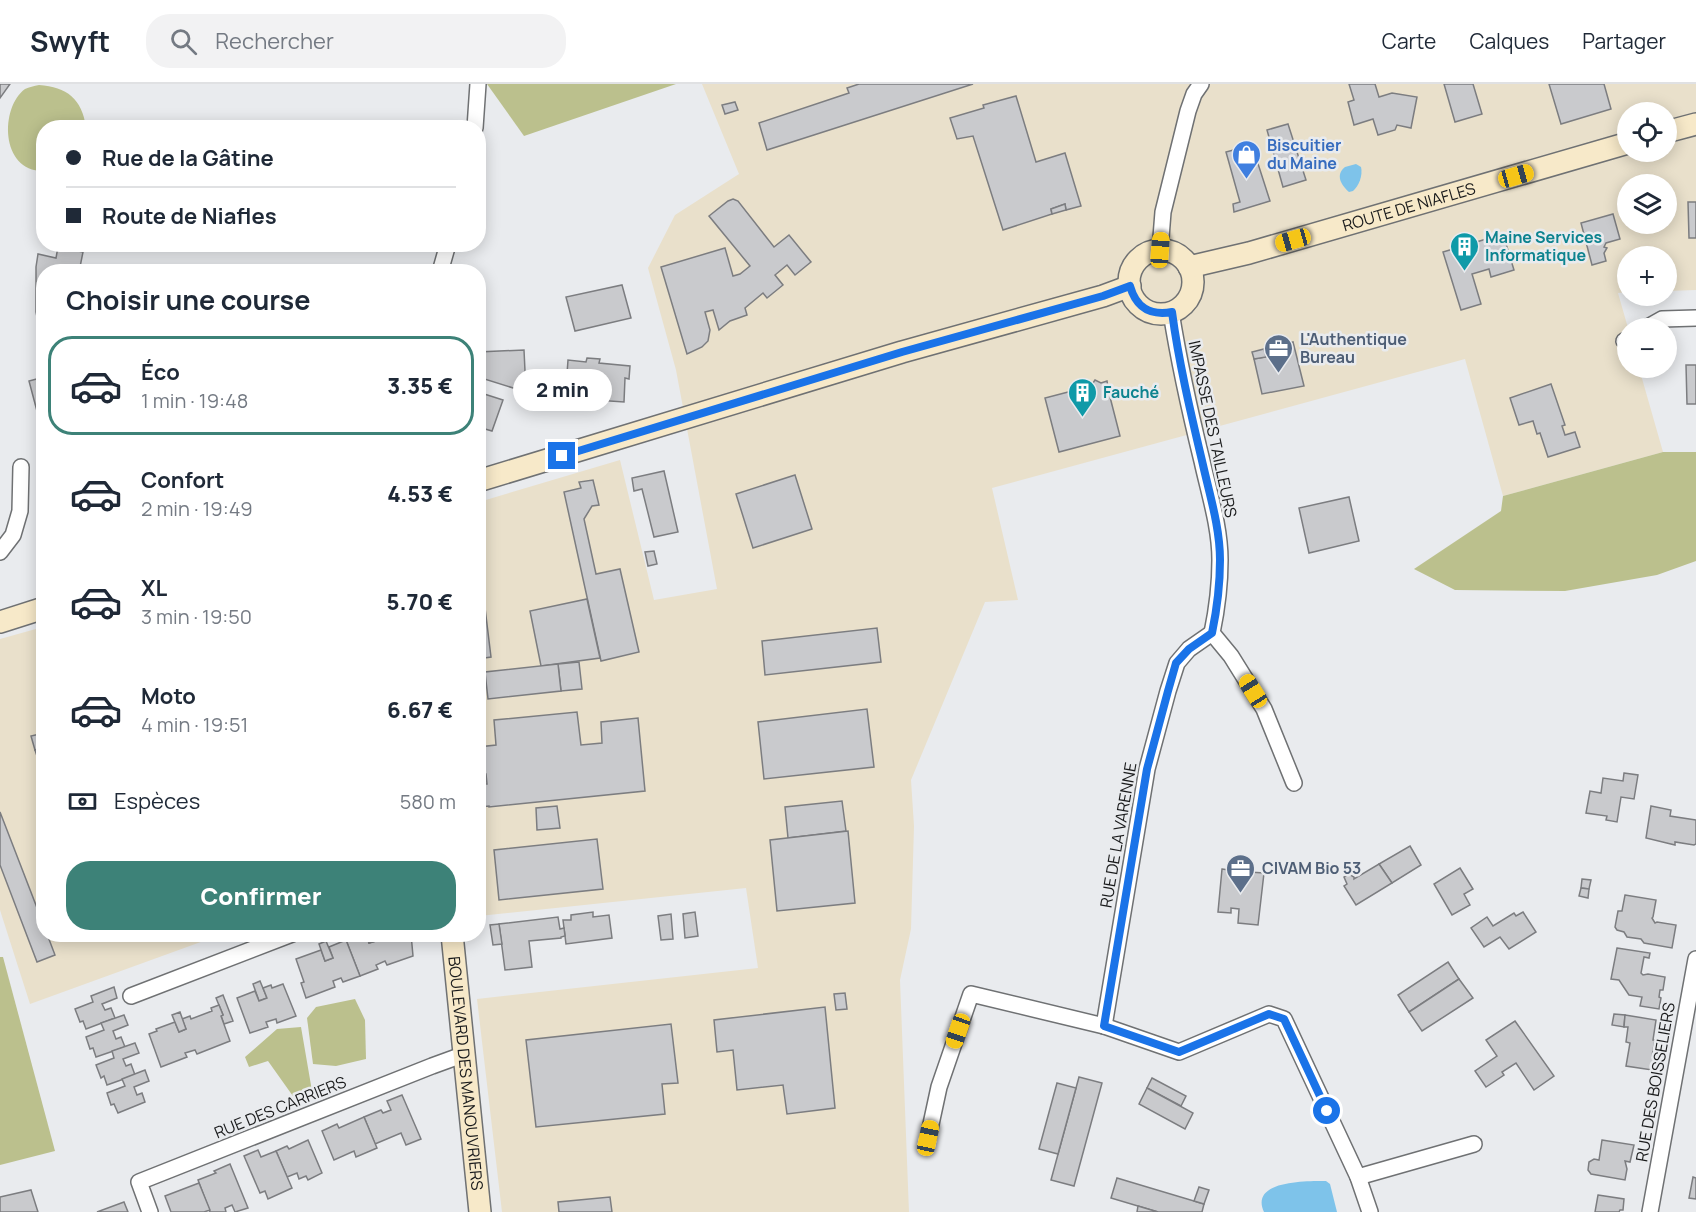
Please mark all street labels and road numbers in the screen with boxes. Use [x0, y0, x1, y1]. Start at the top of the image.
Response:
street label: ROUTE DE NIAFLES [1340, 177, 1478, 236]
street label: IMPASSE DES TAILLEURS [1183, 338, 1243, 520]
street label: RUE DE LA VARENNE [1094, 761, 1142, 909]
street label: BOULEVARD DES MANOUVRIERS [443, 955, 489, 1192]
street label: RUE DES BOISSELIERS [1630, 1001, 1680, 1163]
street label: RUE DES CARRIERS [211, 1070, 349, 1143]

